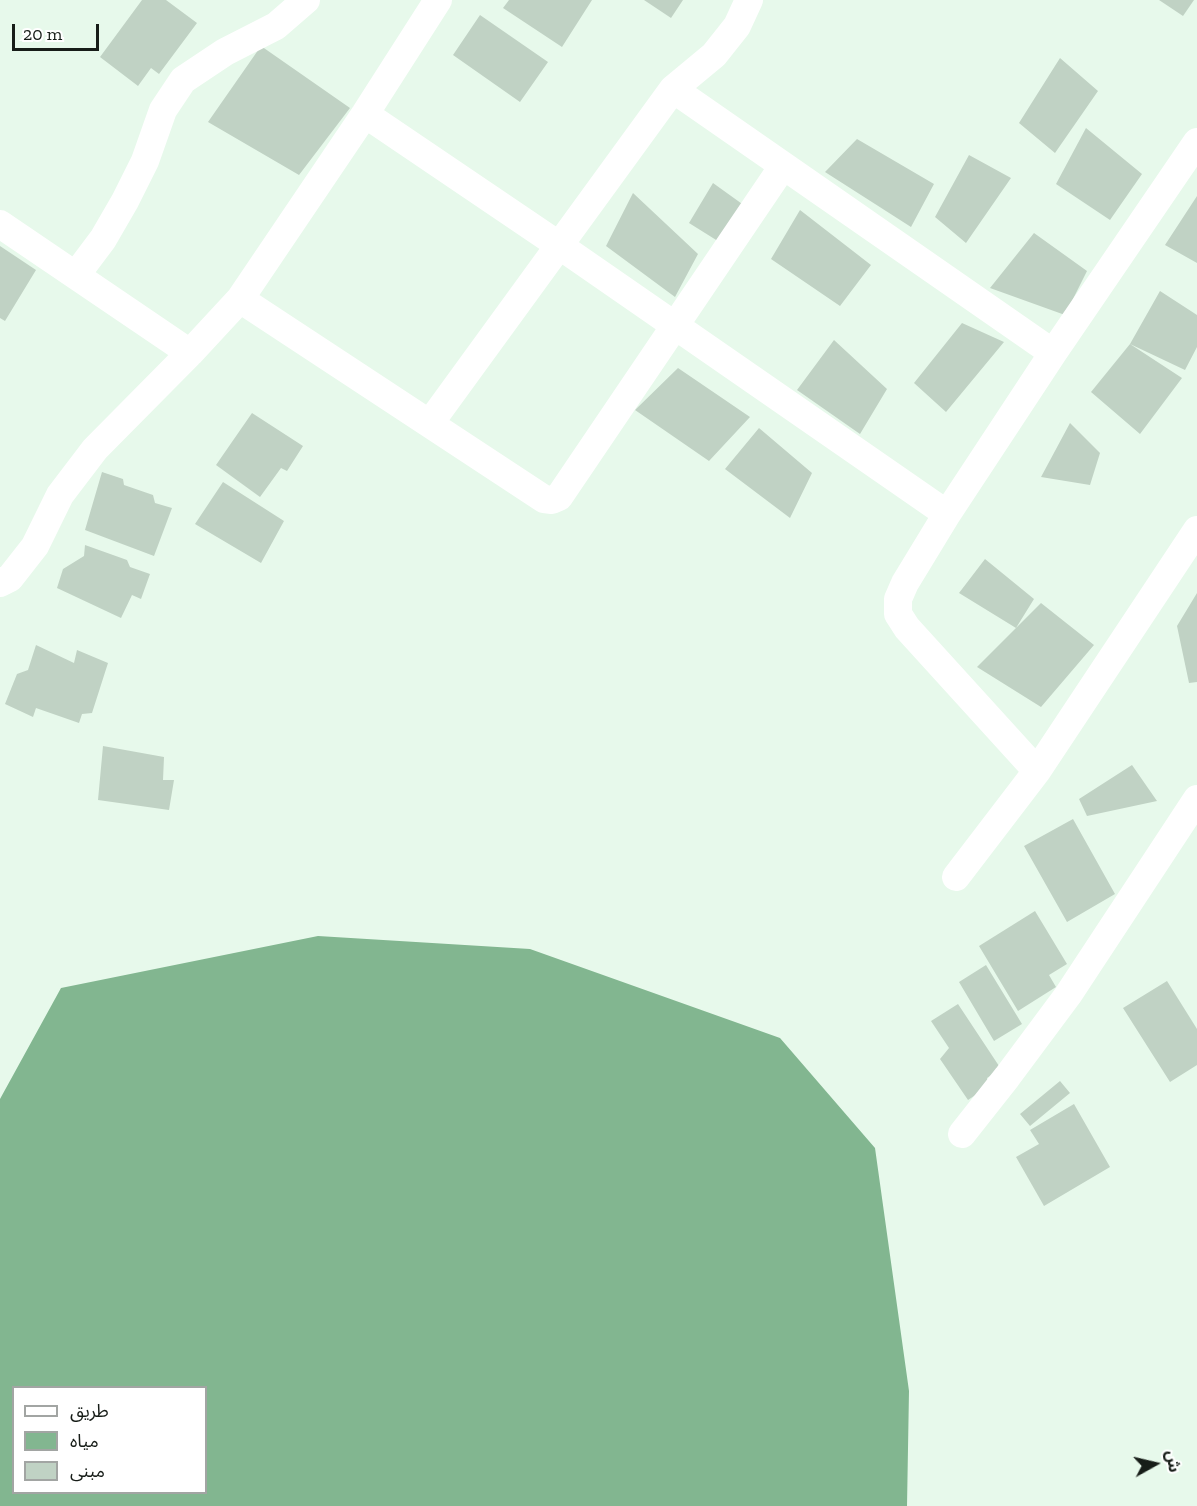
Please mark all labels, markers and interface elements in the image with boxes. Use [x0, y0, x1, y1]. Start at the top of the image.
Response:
scale bar [15, 12, 102, 50]
text: 20 m [23, 23, 62, 45]
legend [12, 1386, 207, 1494]
text: طريق [70, 1400, 109, 1422]
text: مياه [70, 1430, 99, 1452]
north arrow [1125, 1434, 1185, 1494]
text: ش [1162, 1449, 1184, 1474]
text: مبنى [70, 1460, 105, 1482]

